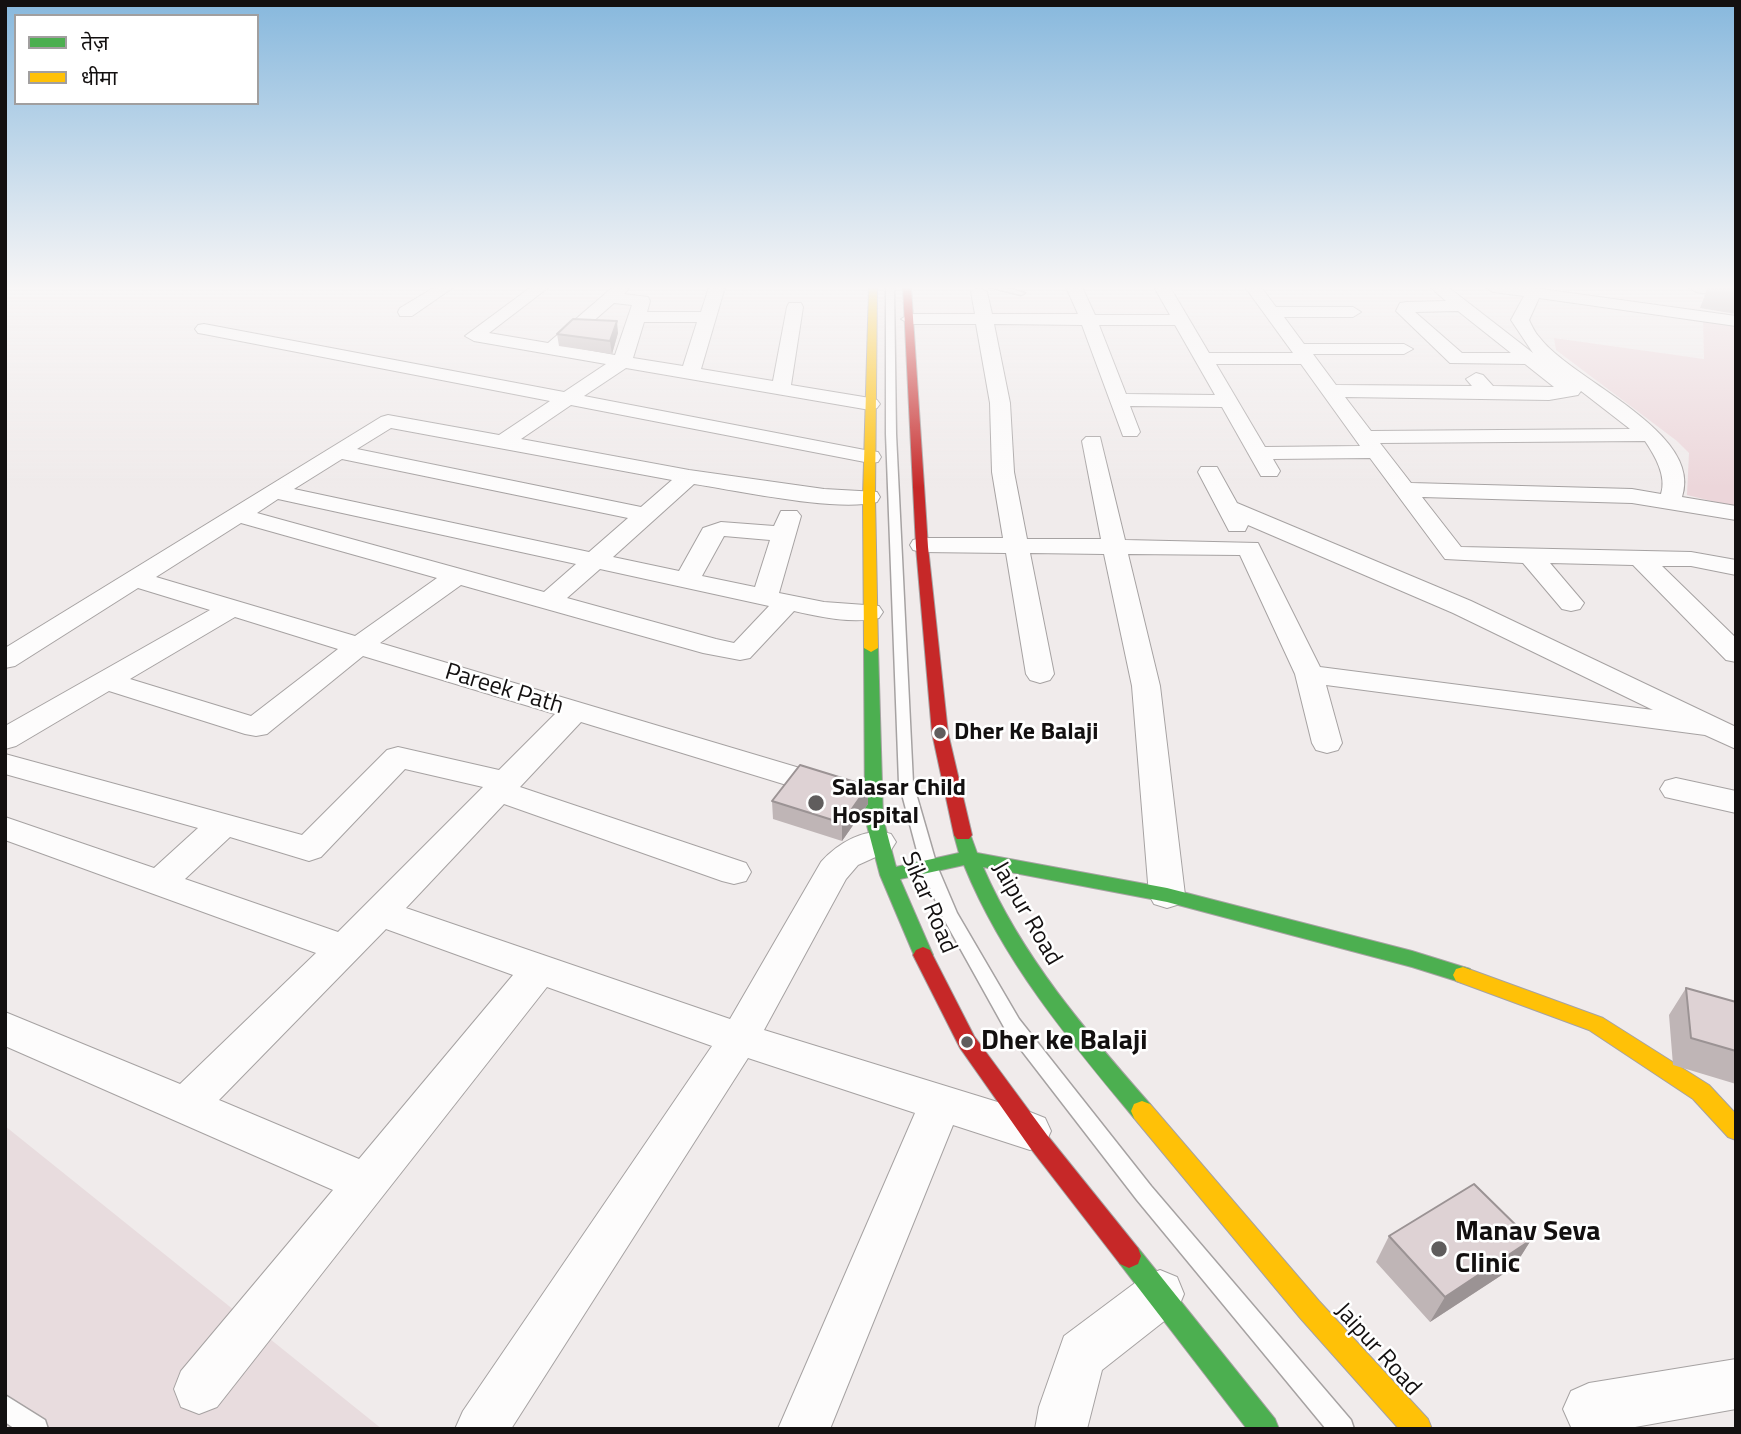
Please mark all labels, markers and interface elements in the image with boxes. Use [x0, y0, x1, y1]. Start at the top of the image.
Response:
legend [14, 14, 259, 105]
text: तेज़ [81, 26, 109, 58]
text: धीमा [81, 61, 117, 93]
street label: Pareek Path [441, 658, 567, 722]
place label: Dher Ke Balaji [954, 719, 1098, 747]
marker: Dher Ke Balaji [932, 725, 948, 741]
place label: Salasar Child Hospital [832, 775, 966, 831]
marker: Salasar Child Hospital [806, 793, 826, 813]
street label: Sikar Road [894, 848, 962, 958]
street label: Jaipur Road [985, 857, 1067, 971]
place label: Dher ke Balaji [981, 1025, 1148, 1059]
marker: Dher ke Balaji [959, 1034, 975, 1050]
place label: Manav Seva Clinic [1455, 1216, 1600, 1282]
marker: Manav Seva Clinic [1429, 1239, 1449, 1259]
street label: Jaipur Road [1328, 1298, 1426, 1402]

